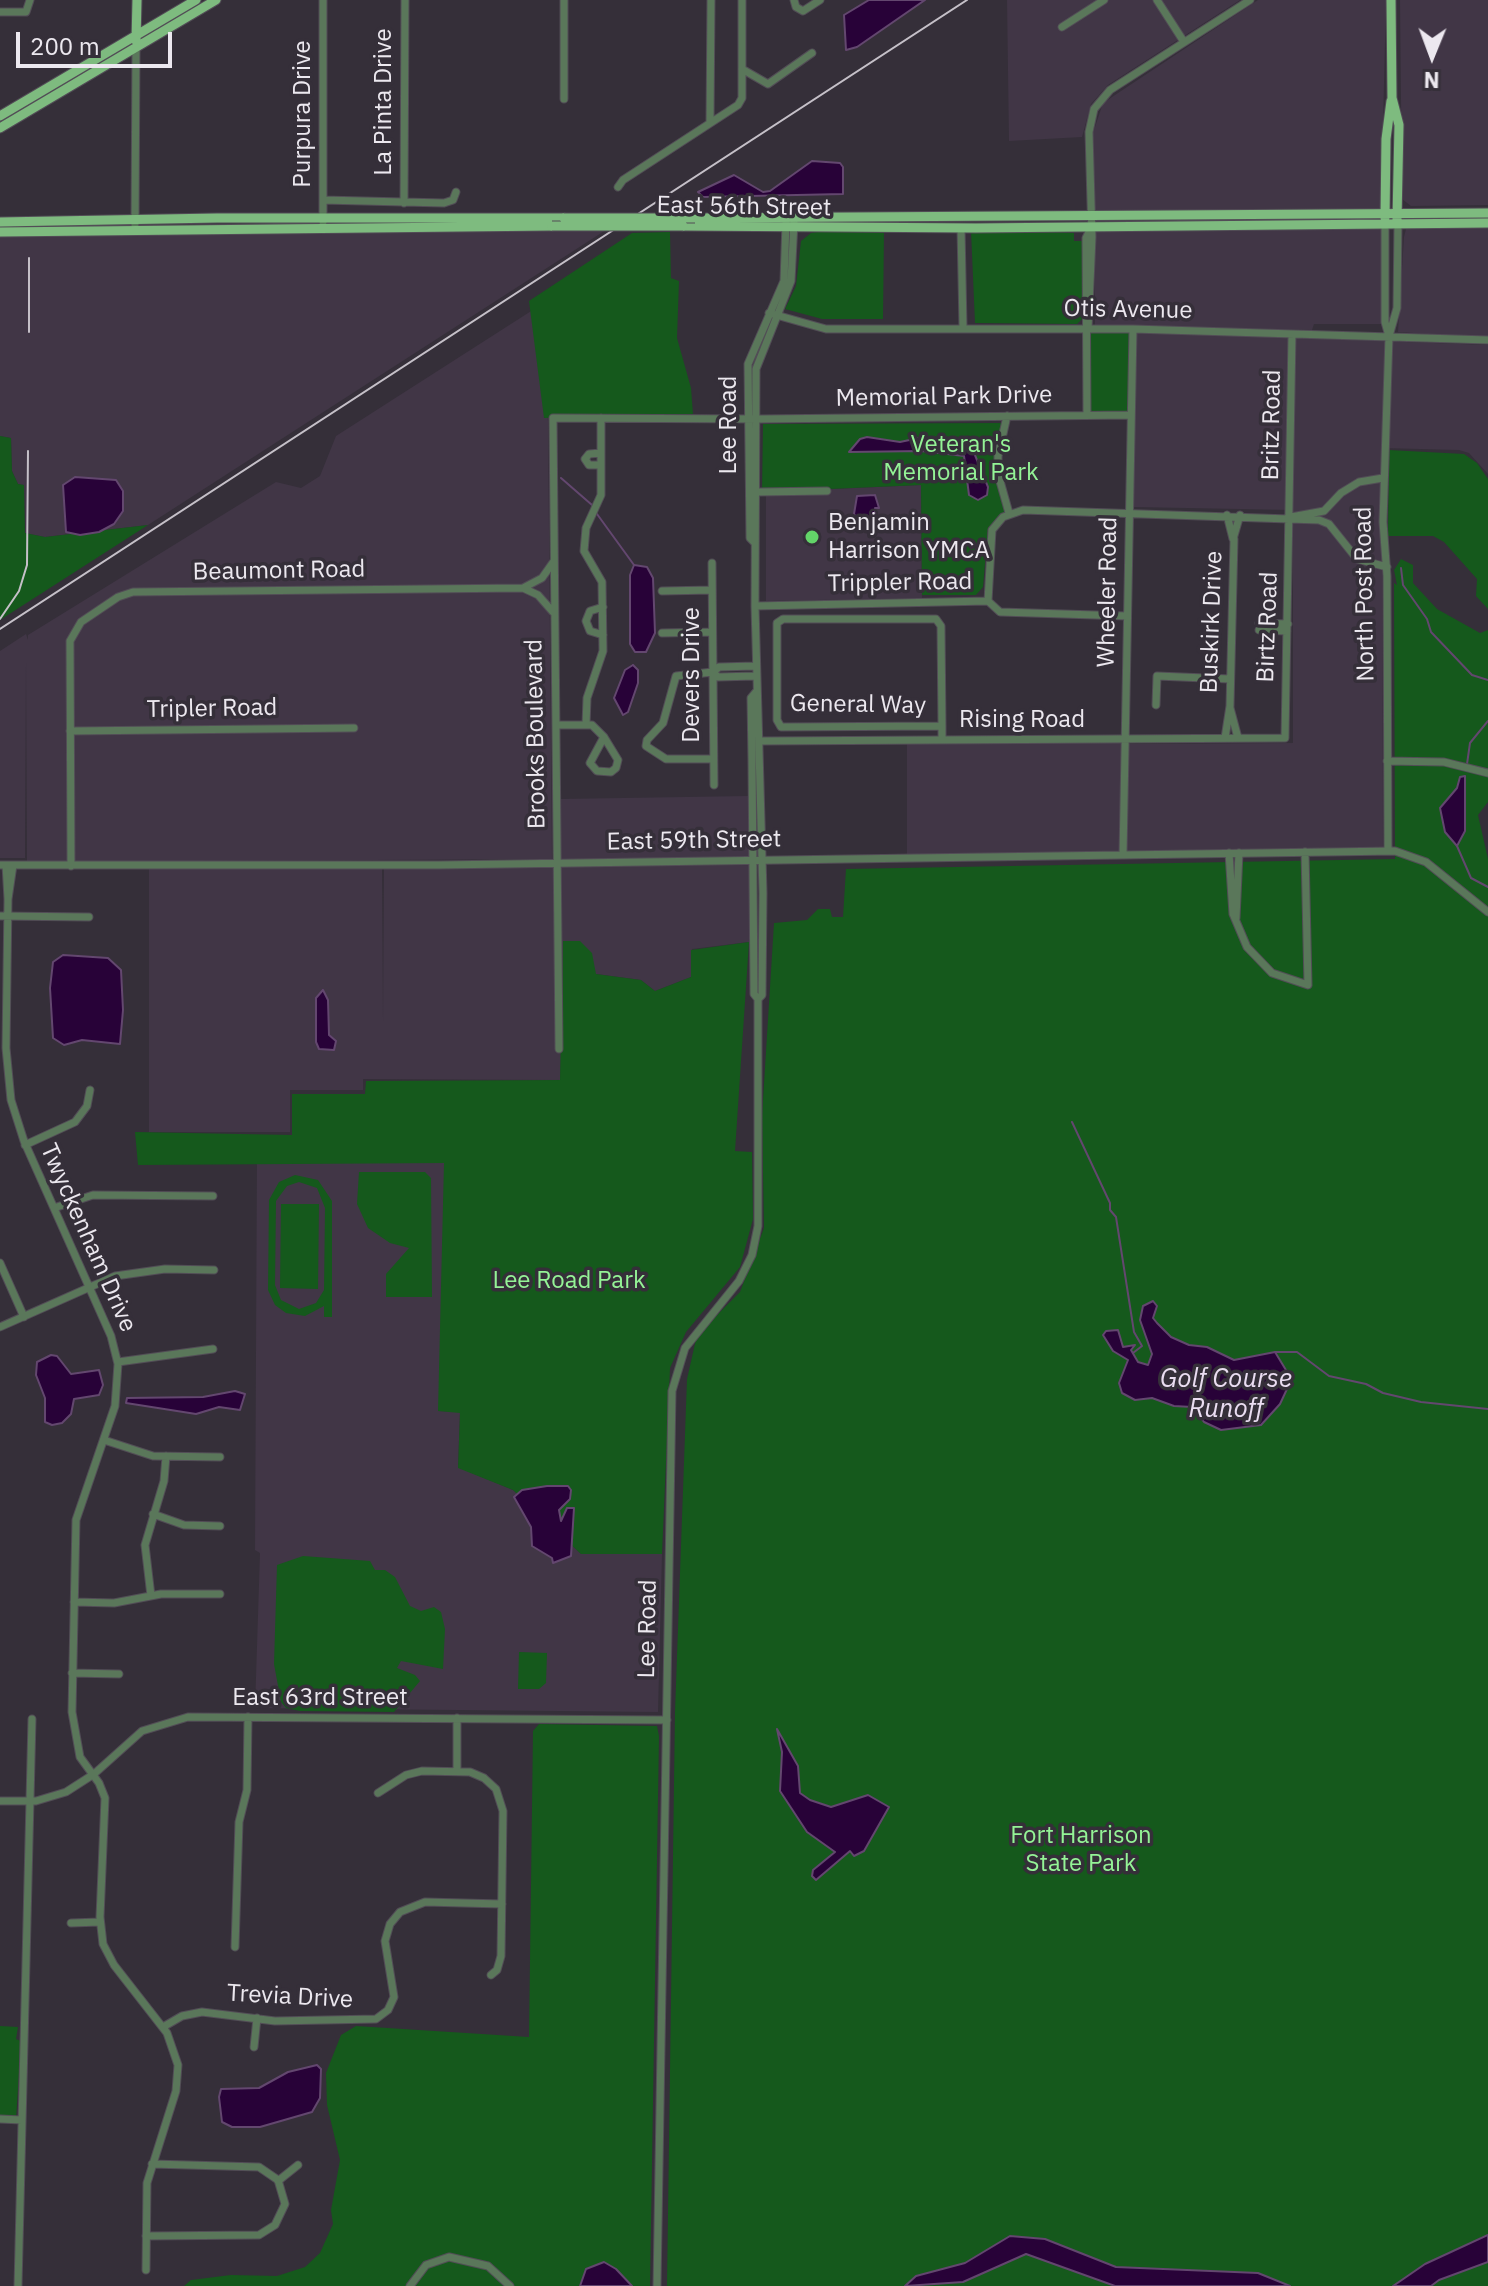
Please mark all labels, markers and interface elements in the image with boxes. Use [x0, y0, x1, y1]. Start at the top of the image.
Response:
scale bar [20, 16, 176, 66]
north arrow [1392, 16, 1472, 96]
street label: La Pinta Drive [370, 28, 398, 176]
text: 200 m [30, 30, 100, 62]
street label: Purpura Drive [289, 40, 317, 188]
text: N [1423, 66, 1440, 95]
street label: East 56th Street [656, 191, 832, 223]
street label: Otis Avenue [1063, 294, 1193, 326]
street label: Britz Road [1257, 369, 1287, 481]
street label: Lee Road [715, 376, 743, 474]
street label: Memorial Park Drive [835, 381, 1053, 413]
park label: Veteran's Memorial Park [883, 431, 1039, 487]
street label: North Post Road [1349, 506, 1381, 682]
place label: Benjamin Harrison YMCA [828, 509, 990, 565]
street label: Wheeler Road [1092, 516, 1124, 668]
marker: Benjamin Harrison YMCA [803, 528, 821, 546]
street label: Buskirk Drive [1195, 550, 1229, 694]
street label: Beaumont Road [192, 555, 366, 587]
street label: Trippler Road [827, 567, 973, 599]
street label: Birtz Road [1252, 571, 1284, 683]
street label: Devers Drive [678, 607, 706, 743]
street label: Brooks Boulevard [520, 639, 552, 829]
street label: General Way [790, 689, 926, 721]
street label: Tripler Road [146, 693, 278, 725]
street label: Rising Road [959, 706, 1085, 734]
street label: East 59th Street [606, 825, 782, 857]
street label: Twyckenham Drive [34, 1139, 142, 1337]
park label: Lee Road Park [492, 1267, 646, 1295]
water label: Golf Course Runoff [1160, 1363, 1292, 1424]
street label: Lee Road [633, 1579, 663, 1679]
street label: East 63rd Street [232, 1684, 408, 1712]
park label: Fort Harrison State Park [1010, 1822, 1152, 1878]
street label: Trevia Drive [226, 1979, 354, 2015]

